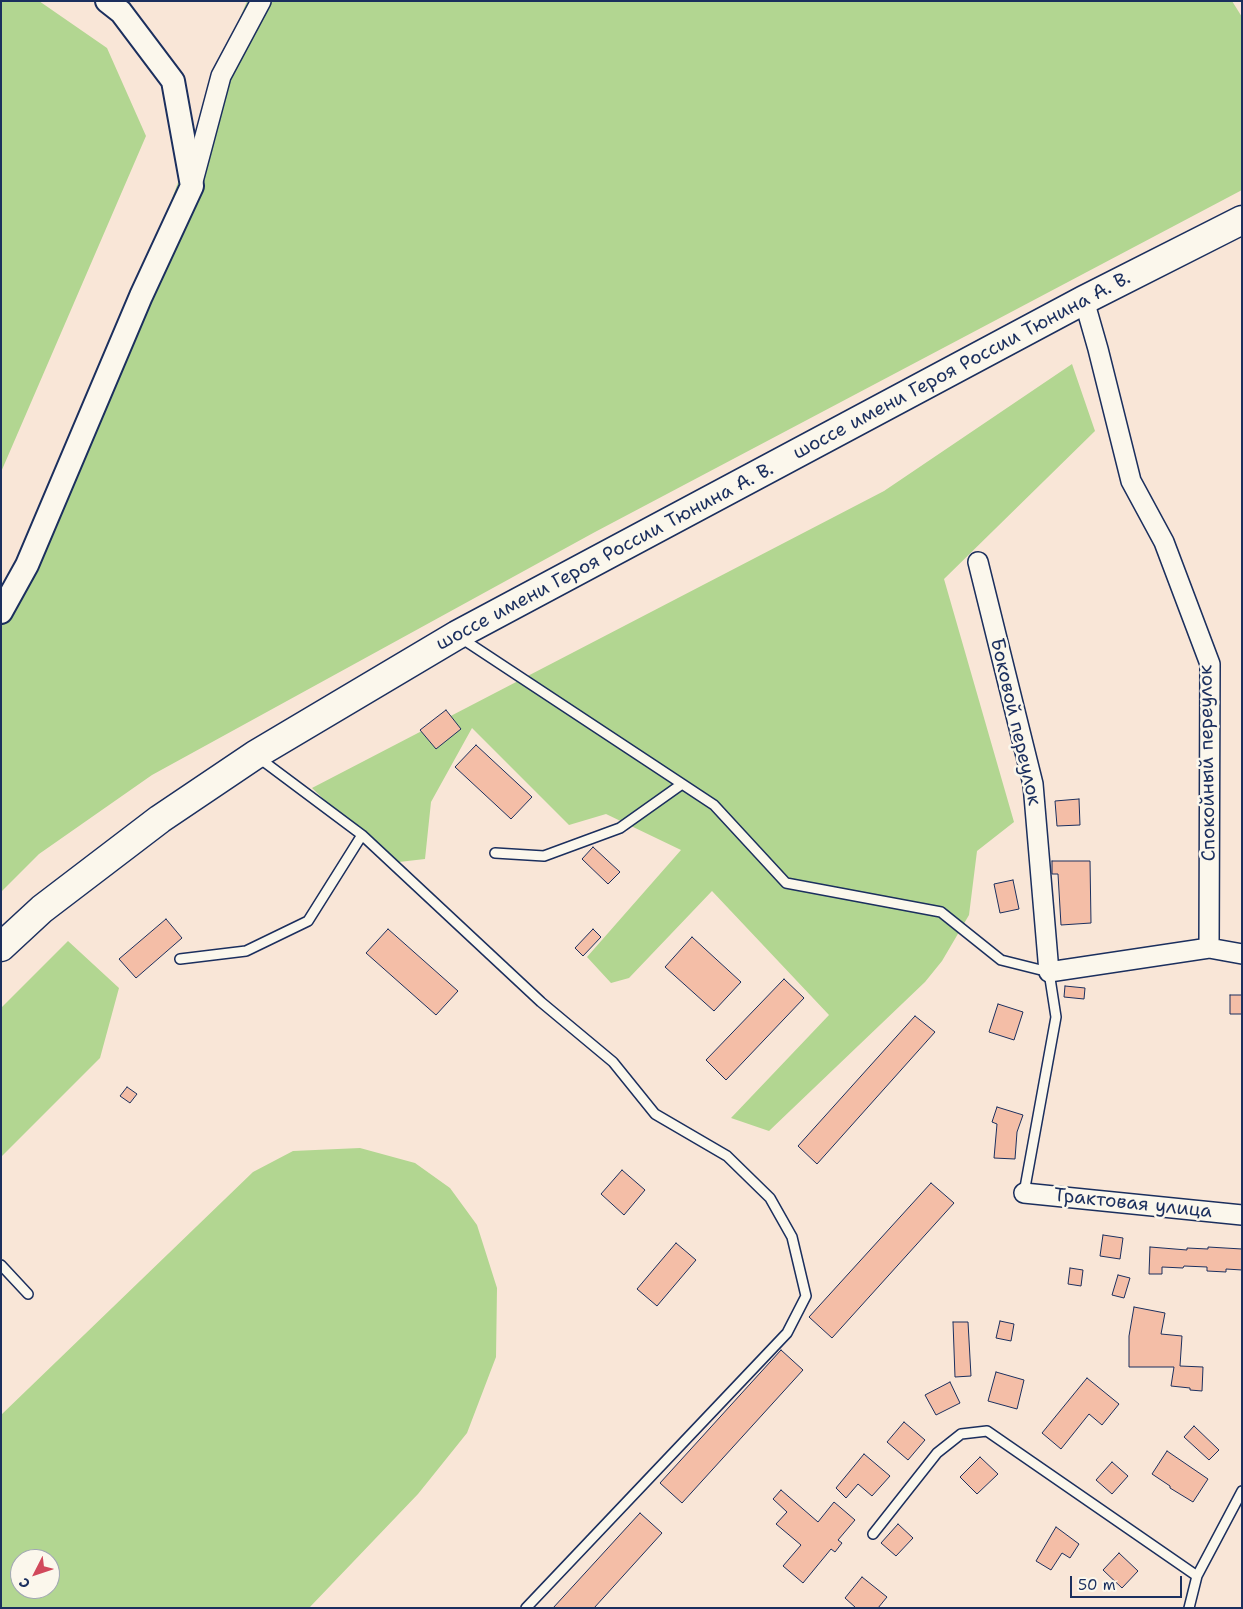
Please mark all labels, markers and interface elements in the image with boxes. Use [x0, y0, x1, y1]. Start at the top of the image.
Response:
street label: шоссе имени Героя России Тюнина А. В. [789, 267, 1135, 465]
street label: шоссе имени Героя России Тюнина А. В. [432, 458, 778, 656]
street label: Боковой переулок [985, 636, 1045, 808]
street label: Спокойный переулок [1195, 665, 1221, 861]
street label: Трактовая улица [1053, 1184, 1213, 1224]
north arrow [10, 1549, 60, 1599]
scale bar [1073, 1566, 1186, 1598]
text: С [15, 1574, 34, 1592]
text: 50 m [1078, 1575, 1116, 1595]

